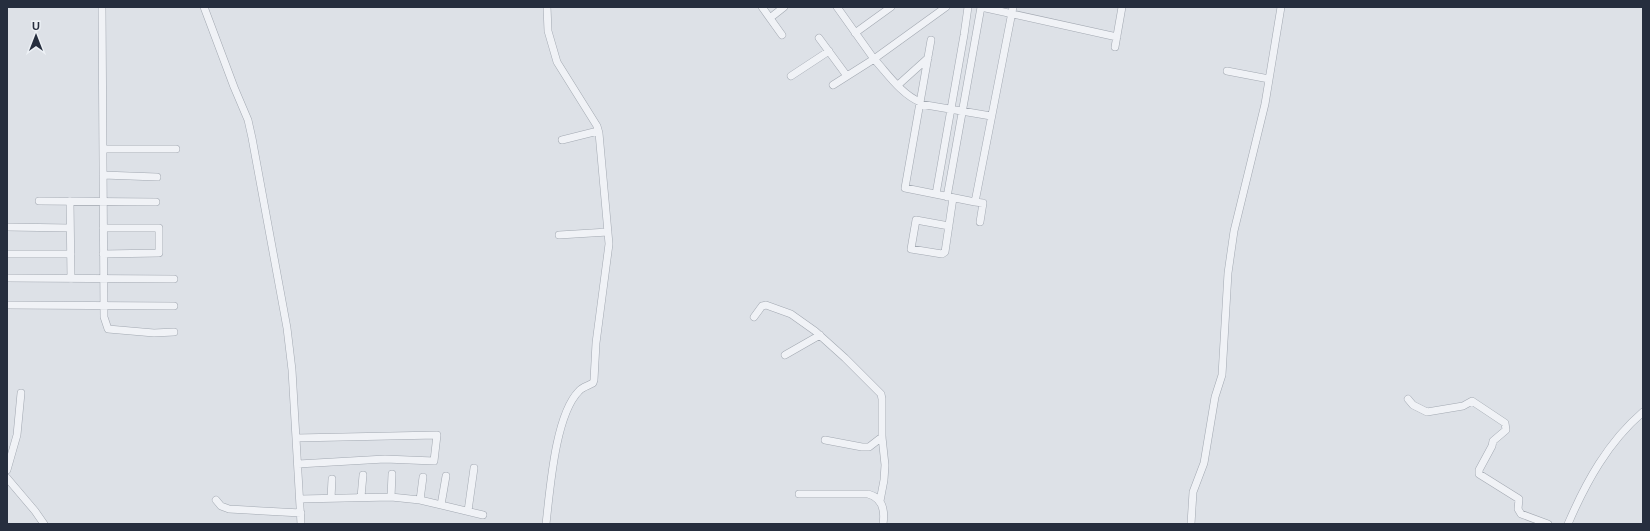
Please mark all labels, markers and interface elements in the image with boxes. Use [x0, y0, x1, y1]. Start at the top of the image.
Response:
north arrow [16, 16, 56, 56]
text: U [32, 20, 40, 32]

